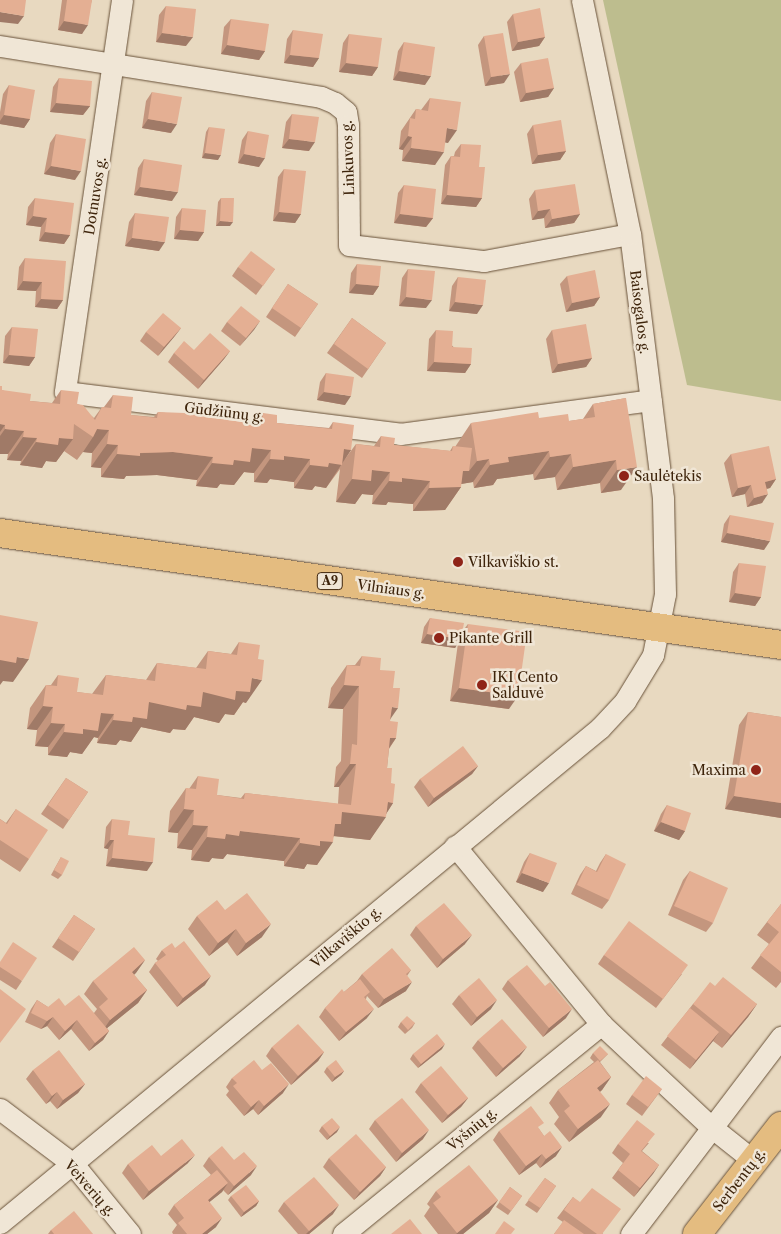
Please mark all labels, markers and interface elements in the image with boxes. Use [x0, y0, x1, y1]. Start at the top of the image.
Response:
street label: Linkuvos g. [338, 120, 358, 196]
street label: Dotnuvos g. [81, 156, 109, 236]
street label: Baisogalos g. [627, 269, 653, 355]
street label: Gūdžiūnų g. [183, 399, 265, 425]
place label: Saulėtekis [634, 468, 702, 484]
marker: Saulėtekis [618, 470, 630, 482]
place label: Vilkaviškio st. [468, 554, 559, 570]
marker: Vilkaviškio st. [452, 556, 464, 568]
road number: A9 [316, 572, 344, 590]
street label: Vilniaus g. [356, 576, 426, 602]
place label: Pikante Grill [449, 630, 533, 646]
marker: Pikante Grill [433, 632, 445, 644]
place label: IKI Cento Salduvė [492, 669, 558, 702]
marker: IKI Cento Salduvė [476, 679, 488, 691]
place label: Maxima [692, 762, 746, 778]
marker: Maxima [750, 764, 762, 776]
street label: Vilkaviškio g. [307, 903, 385, 971]
street label: Vyšnių g. [444, 1104, 500, 1154]
street label: Serbentų g. [709, 1145, 769, 1215]
street label: Veiverių g. [61, 1156, 119, 1220]

